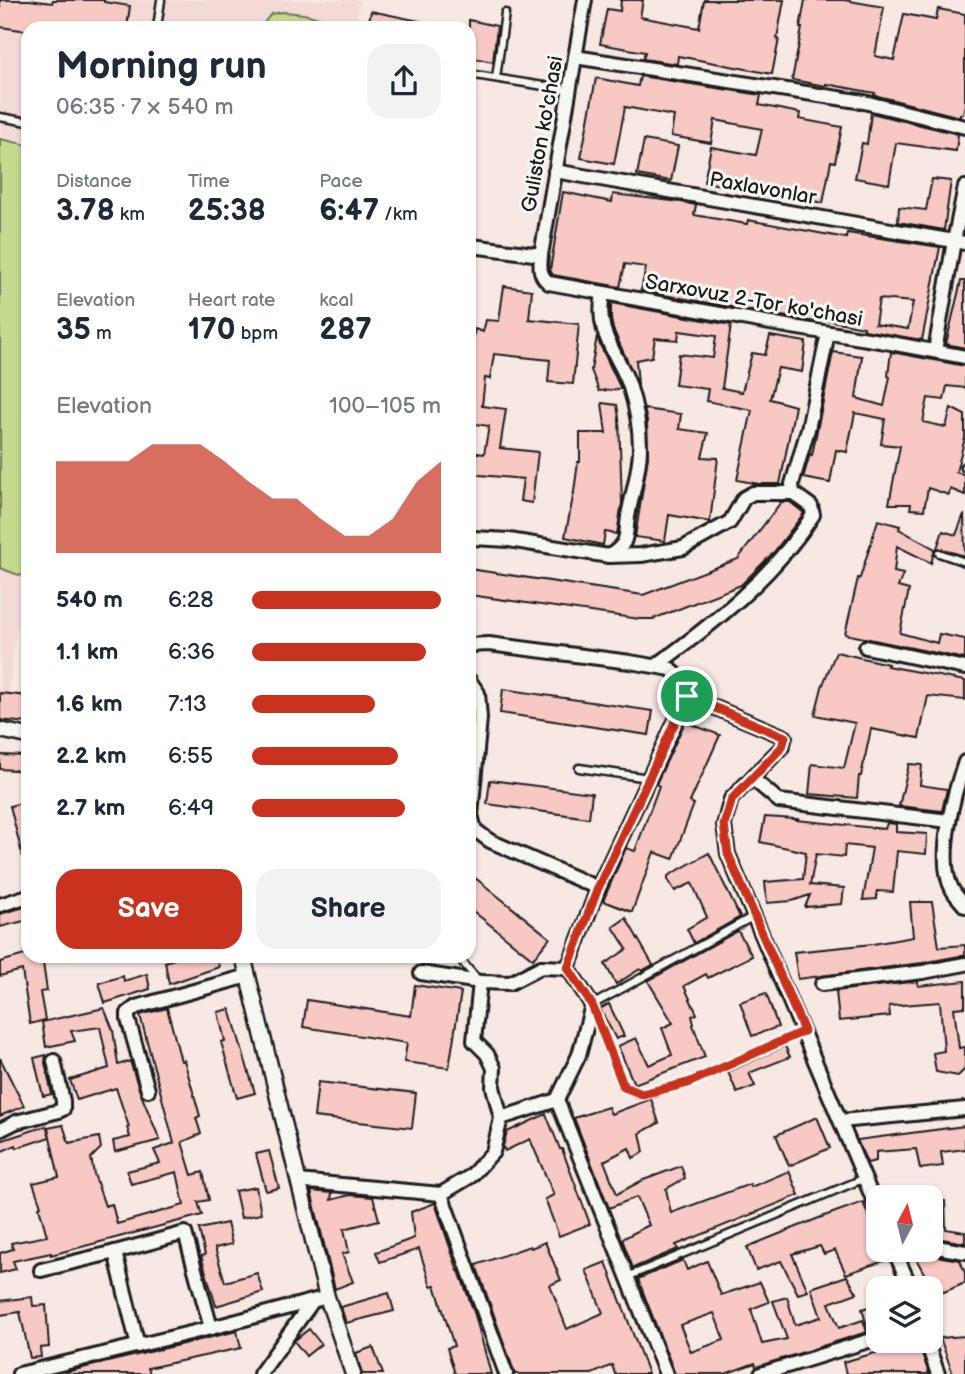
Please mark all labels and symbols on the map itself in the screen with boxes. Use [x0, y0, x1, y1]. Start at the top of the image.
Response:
street label: Guliston ko'chasi [516, 54, 569, 214]
street label: Paxlavonlar [707, 167, 819, 210]
street label: Sarxovuz 2-Tor ko'chasi [643, 269, 865, 332]
pin [657, 666, 717, 726]
north arrow [866, 1185, 943, 1262]

